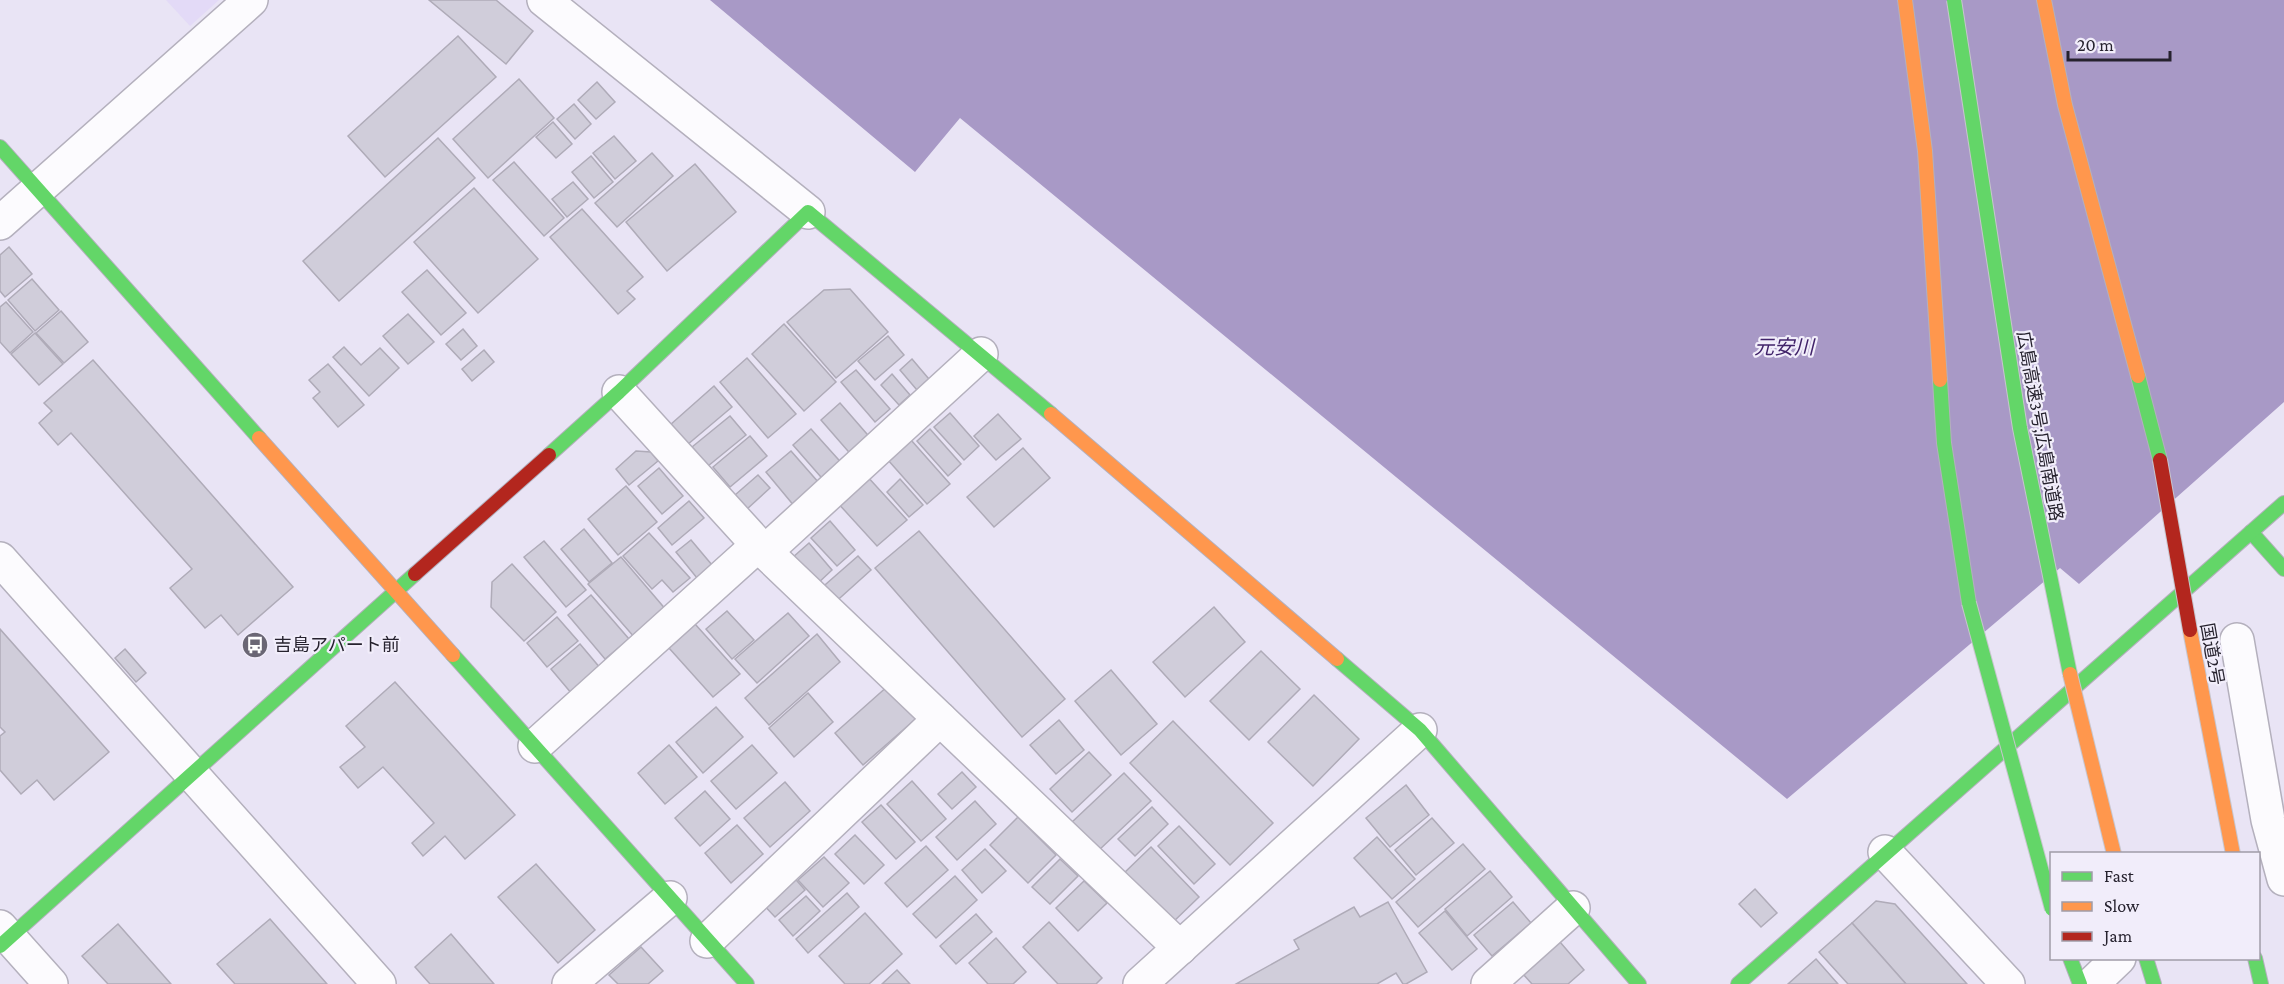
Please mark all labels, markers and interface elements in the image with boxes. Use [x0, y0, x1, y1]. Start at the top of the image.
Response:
scale bar [2068, 24, 2170, 62]
text: 20 m [2077, 35, 2114, 55]
street label: 広島高速3号;広島南道路 [2013, 329, 2067, 523]
water label: 元安川 [1754, 336, 1816, 358]
street label: 国道2号 [2197, 621, 2227, 687]
bus stop icon: 吉島アパート前 [240, 630, 270, 660]
place label: 吉島アパート前 [274, 635, 400, 655]
legend [2050, 852, 2260, 960]
text: Fast [2104, 866, 2135, 886]
text: Slow [2104, 896, 2140, 916]
text: Jam [2102, 926, 2133, 946]

